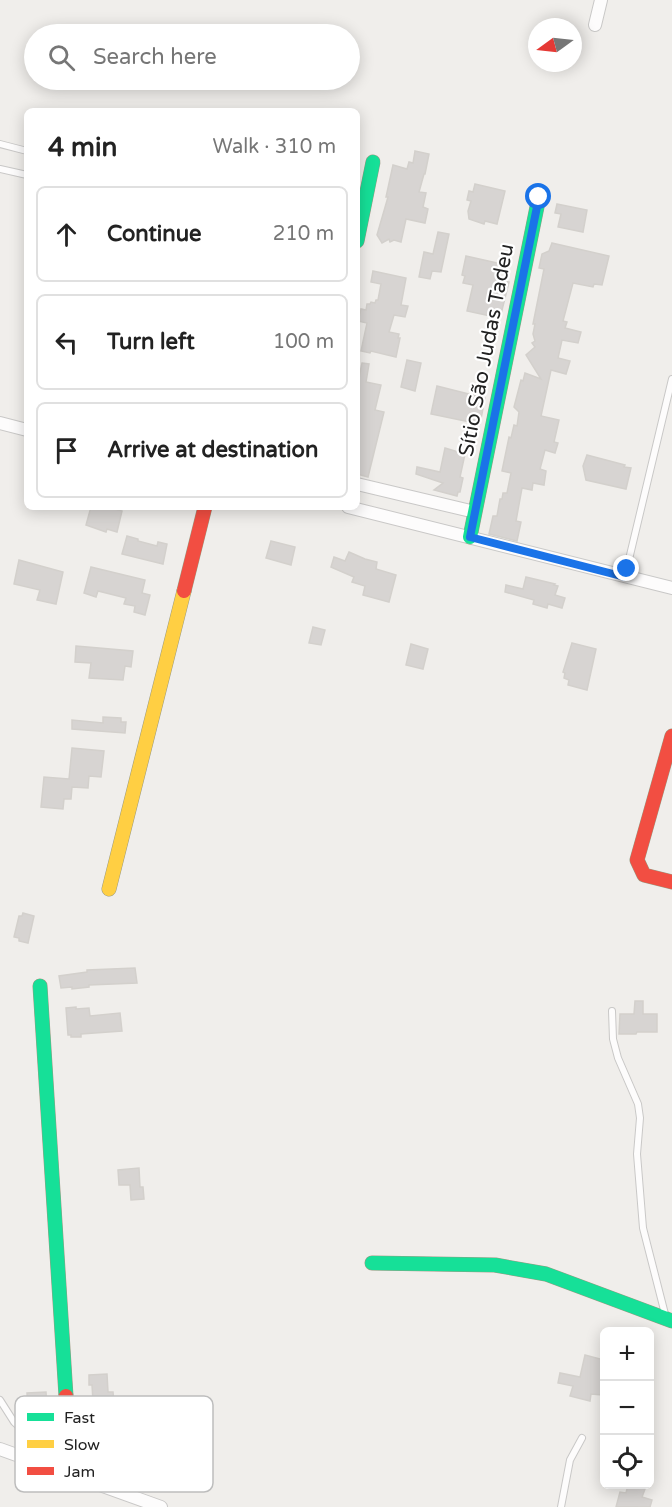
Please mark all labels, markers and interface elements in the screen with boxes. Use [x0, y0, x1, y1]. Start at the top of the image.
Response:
north arrow [528, 18, 582, 72]
search box [24, 24, 360, 90]
icon: search [45, 41, 78, 74]
text: Search here [93, 44, 217, 70]
text: 4 min [48, 132, 117, 163]
text: Walk · 310 m [213, 135, 336, 159]
route start [525, 183, 551, 209]
icon: ahead [50, 218, 83, 251]
text: Continue [107, 221, 202, 247]
text: 210 m [273, 222, 334, 246]
street label: Sítio São Judas Tadeu [454, 241, 519, 459]
icon: left [50, 326, 83, 359]
text: Turn left [107, 329, 195, 355]
text: 100 m [273, 330, 334, 354]
icon: arrive [50, 434, 83, 467]
text: Arrive at destination [107, 437, 318, 463]
route end [613, 555, 639, 581]
map controls [600, 1327, 654, 1489]
button: + [600, 1327, 654, 1381]
button: − [600, 1381, 654, 1435]
legend [15, 1396, 213, 1492]
text: Fast [64, 1408, 95, 1428]
text: Slow [64, 1435, 100, 1455]
button: locate [600, 1435, 654, 1489]
text: Jam [64, 1462, 95, 1482]

